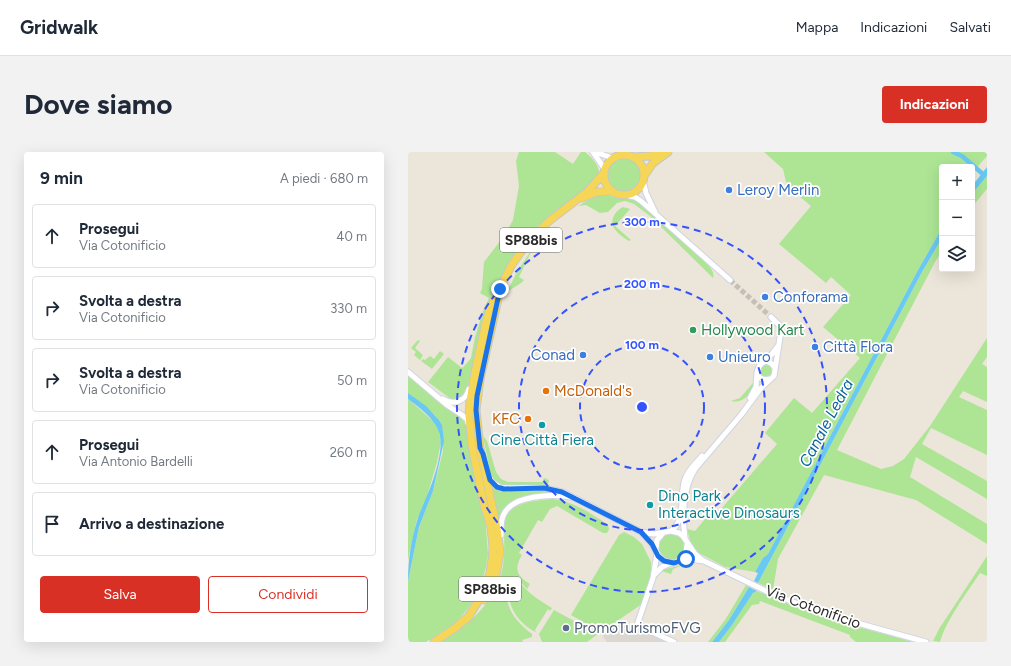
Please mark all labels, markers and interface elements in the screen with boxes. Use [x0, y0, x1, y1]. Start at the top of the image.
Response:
text: Gridwalk [20, 16, 98, 39]
text: Mappa [796, 19, 838, 36]
text: Indicazioni [860, 19, 927, 36]
text: Salvati [949, 19, 991, 36]
button: Indicazioni [882, 86, 987, 123]
text: Dove siamo [24, 87, 173, 121]
map controls [939, 164, 975, 272]
button: + [939, 164, 975, 200]
text: 9 min [40, 168, 83, 188]
text: A piedi · 680 m [280, 171, 368, 186]
place label: Leroy Merlin [737, 181, 819, 199]
marker: Leroy Merlin [724, 185, 734, 195]
button: − [939, 200, 975, 236]
text: 300 m [624, 215, 660, 229]
text: Prosegui [79, 220, 139, 238]
icon: ahead [41, 225, 63, 247]
road number: SP88bis [500, 228, 562, 252]
text: 40 m [336, 229, 367, 244]
button: layers [939, 236, 975, 272]
text: Via Cotonificio [79, 238, 166, 253]
text: 200 m [624, 277, 660, 291]
route end [491, 280, 509, 298]
place label: Conforama [773, 288, 848, 306]
text: Svolta a destra [79, 292, 182, 310]
marker: Conforama [760, 292, 770, 302]
icon: right [41, 297, 63, 319]
text: 330 m [330, 301, 367, 316]
text: Via Cotonificio [79, 310, 166, 325]
place label: Hollywood Kart [701, 321, 805, 339]
marker: Hollywood Kart [688, 325, 698, 335]
text: 100 m [625, 338, 659, 352]
place label: Città Flora [823, 338, 893, 356]
marker: Città Flora [810, 342, 820, 352]
place label: Conad [531, 346, 575, 364]
place label: Unieuro [718, 348, 771, 366]
marker: Conad [578, 350, 588, 360]
marker: Unieuro [705, 352, 715, 362]
text: Svolta a destra [79, 364, 182, 382]
icon: right [41, 369, 63, 391]
text: 50 m [337, 373, 367, 388]
water label: Canale Ledra [795, 376, 857, 470]
text: Via Cotonificio [79, 382, 166, 397]
place label: McDonald's [554, 382, 632, 400]
marker: McDonald's [541, 386, 551, 396]
centre of rings [635, 400, 649, 414]
place label: KFC [492, 410, 520, 428]
marker: KFC [523, 414, 533, 424]
marker: Cine Città Fiera [537, 420, 547, 430]
place label: Cine Città Fiera [490, 431, 594, 449]
text: Prosegui [79, 436, 139, 454]
icon: ahead [41, 441, 63, 463]
text: 260 m [330, 445, 367, 460]
text: Via Antonio Bardelli [79, 454, 193, 469]
place label: Dino Park Interactive Dinosaurs [658, 487, 800, 522]
marker: Dino Park Interactive Dinosaurs [645, 500, 655, 510]
icon: arrive [41, 513, 63, 535]
text: Arrivo a destinazione [79, 515, 224, 533]
route start [677, 550, 695, 568]
button: Salva [40, 576, 200, 613]
button: Condividi [208, 576, 368, 613]
road number: SP88bis [459, 577, 521, 601]
street label: Via Cotonificio [763, 581, 863, 633]
place label: PromoTurismoFVG [574, 619, 701, 637]
marker: PromoTurismoFVG [561, 623, 571, 633]

